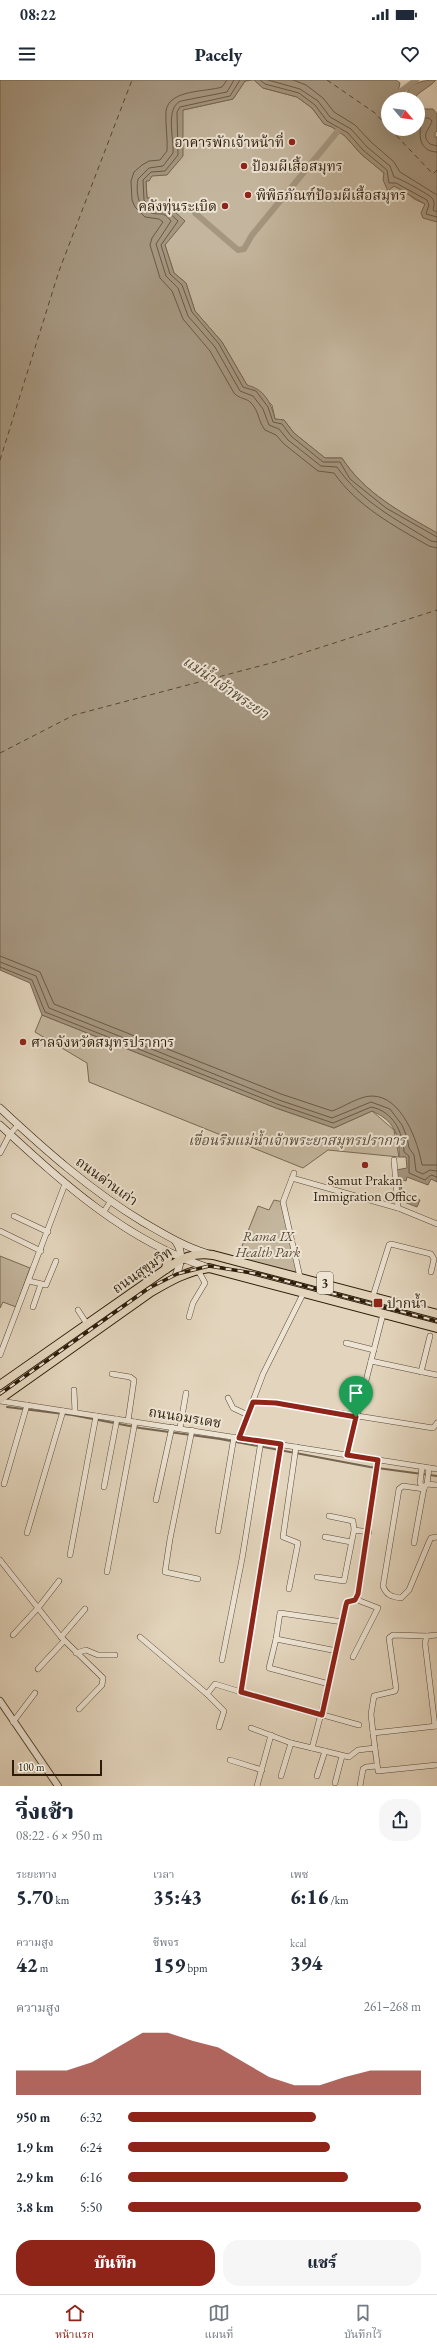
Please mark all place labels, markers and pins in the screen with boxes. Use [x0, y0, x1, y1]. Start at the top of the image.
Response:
place label: อาคารพักเจ้าหน้าที่ [174, 132, 284, 151]
marker: อาคารพักเจ้าหน้าที่ [287, 137, 297, 147]
place label: ป้อมผีเสื้อสมุทร [252, 156, 343, 175]
marker: ป้อมผีเสื้อสมุทร [239, 161, 249, 171]
place label: พิพิธภัณฑ์ป้อมผีเสื้อสมุทร [256, 185, 406, 204]
marker: พิพิธภัณฑ์ป้อมผีเสื้อสมุทร [243, 190, 253, 200]
place label: คลังทุ่นระเบิด [138, 197, 217, 215]
marker: คลังทุ่นระเบิด [220, 201, 230, 211]
place label: ศาลจังหวัดสมุทรปราการ [31, 1033, 174, 1051]
marker: ศาลจังหวัดสมุทรปราการ [18, 1037, 28, 1047]
marker: Samut Prakan Immigration Office [360, 1160, 370, 1170]
place label: Samut Prakan Immigration Office [313, 1171, 417, 1205]
place label: ปากน้ำ [387, 1293, 427, 1312]
marker: ปากน้ำ [372, 1297, 384, 1309]
pin [339, 1376, 373, 1417]

